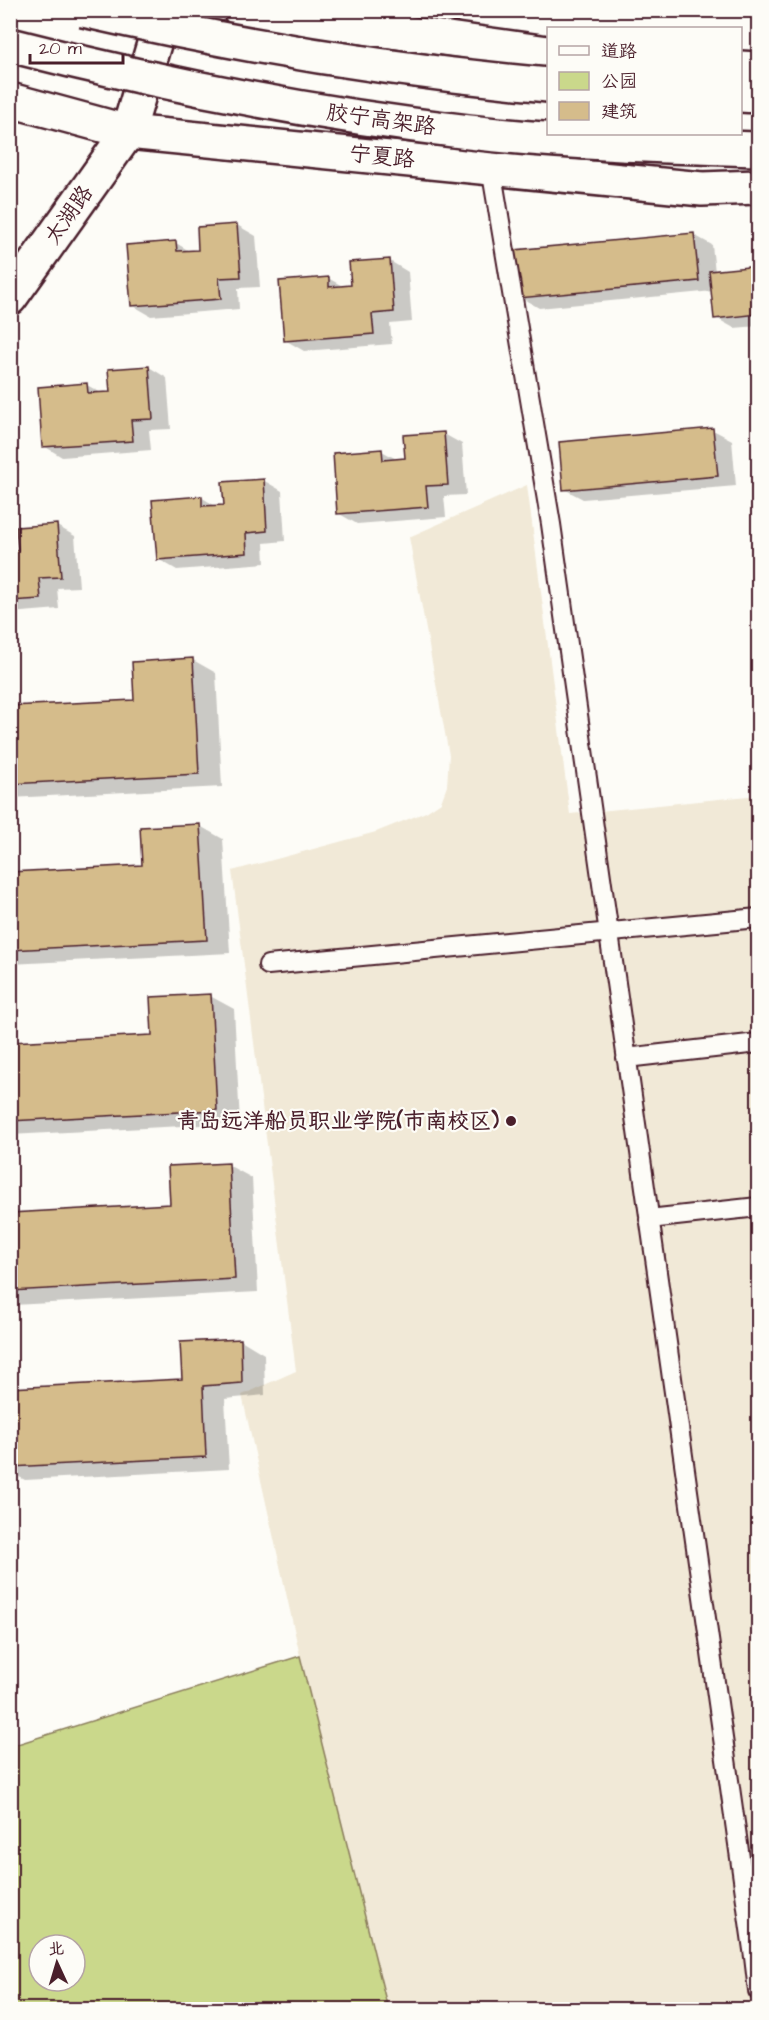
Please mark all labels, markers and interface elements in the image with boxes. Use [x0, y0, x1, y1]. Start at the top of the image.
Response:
scale bar [30, 27, 123, 65]
legend [547, 27, 742, 135]
text: 20 m [39, 36, 82, 61]
text: 道路 [601, 39, 637, 64]
text: 公园 [601, 69, 637, 94]
street label: 胶宁高架路 [324, 97, 438, 143]
text: 建筑 [601, 99, 637, 124]
street label: 宁夏路 [348, 138, 416, 176]
street label: 太湖路 [37, 179, 101, 251]
place label: 青岛远洋船员职业学院(市南校区) [177, 1106, 499, 1137]
marker: 青岛远洋船员职业学院(市南校区) [504, 1114, 518, 1128]
north arrow [27, 1933, 87, 1993]
text: 北 [47, 1938, 65, 1961]

